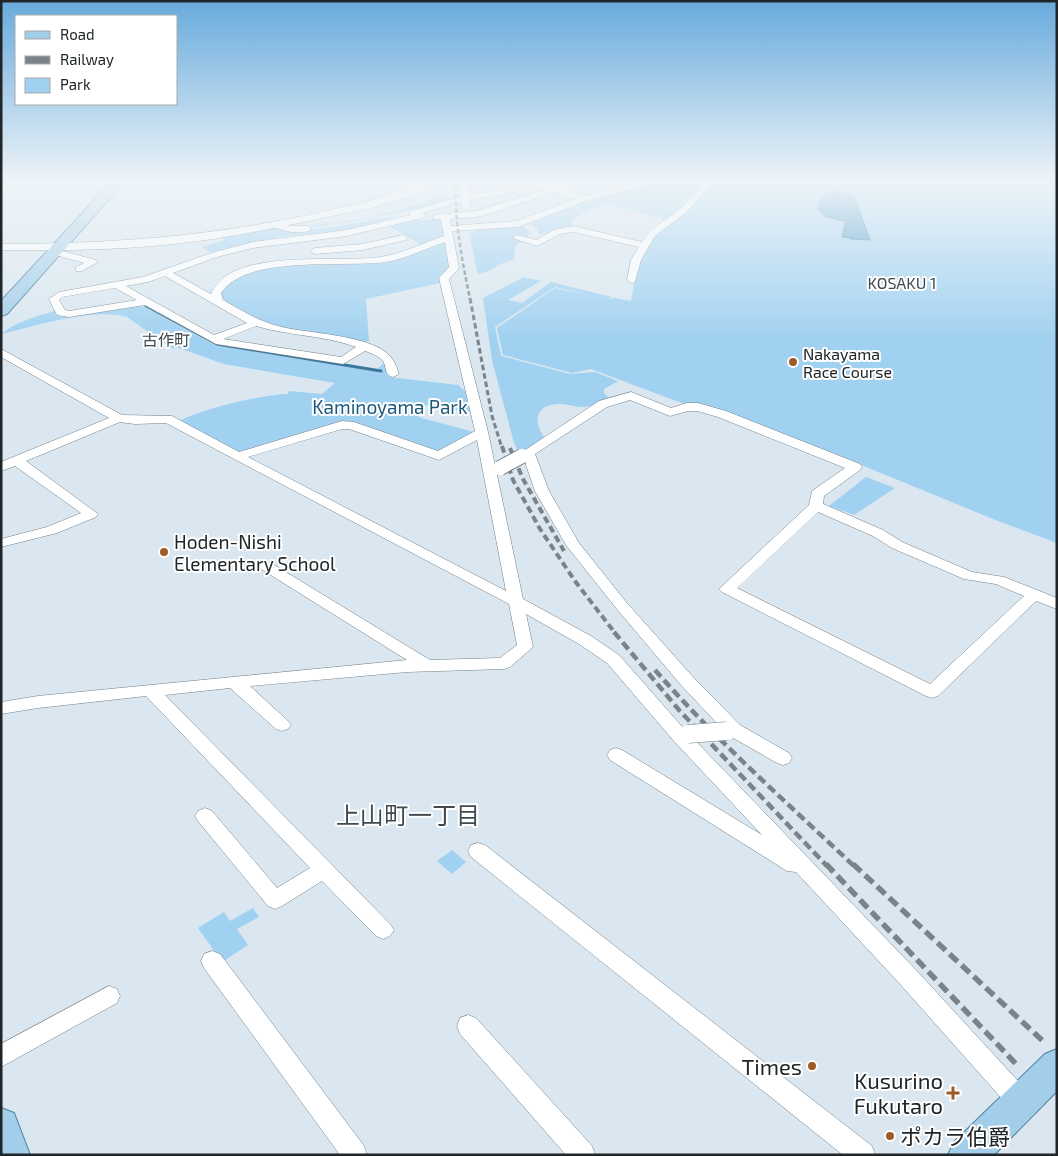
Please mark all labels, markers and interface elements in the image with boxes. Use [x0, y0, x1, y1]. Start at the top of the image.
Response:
legend [15, 15, 178, 105]
text: Road [60, 25, 95, 43]
text: Railway [60, 50, 114, 68]
text: Park [60, 75, 91, 93]
district label: KOSAKU 1 [868, 273, 936, 292]
district label: 古作町 [142, 330, 190, 349]
place label: Nakayama Race Course [803, 344, 892, 381]
marker: Nakayama Race Course [787, 356, 799, 368]
park label: Kaminoyama Park [312, 395, 468, 418]
place label: Hoden-Nishi Elementary School [174, 530, 336, 575]
marker: Hoden-Nishi Elementary School [158, 546, 170, 558]
district label: 上山町一丁目 [336, 800, 480, 829]
place label: Times [741, 1053, 802, 1079]
marker: Times [806, 1060, 818, 1072]
place label: Kusurino Fukutaro [854, 1067, 943, 1118]
marker: Kusurino Fukutaro [947, 1087, 959, 1099]
place label: ポカラ伯爵 [900, 1123, 1010, 1149]
marker: ポカラ伯爵 [884, 1130, 896, 1142]

